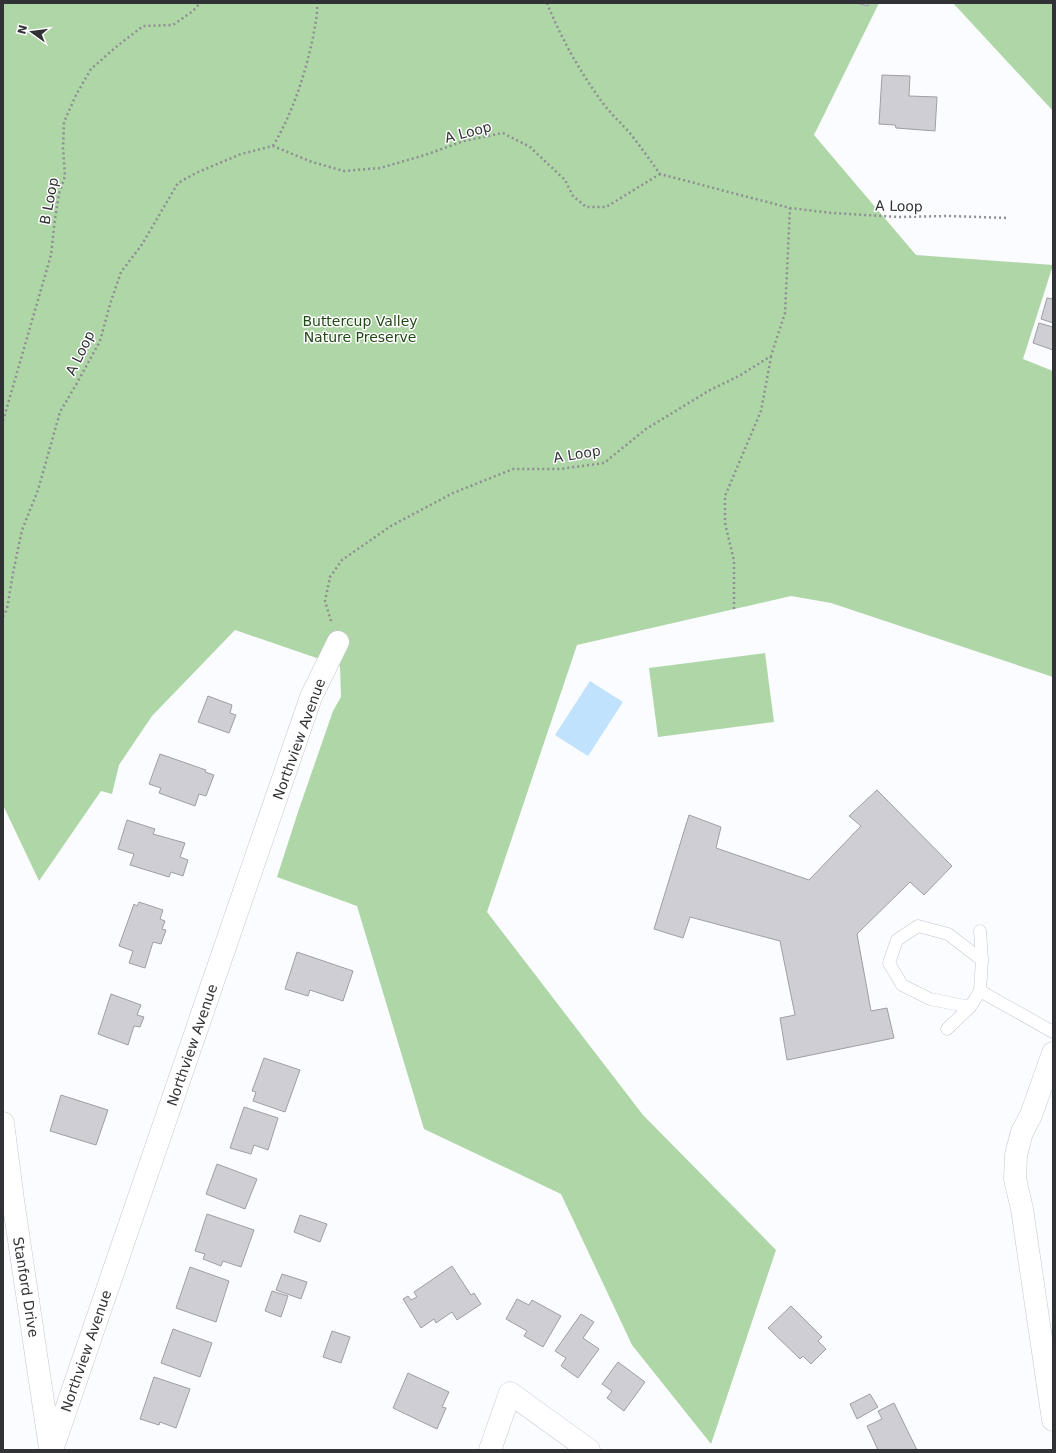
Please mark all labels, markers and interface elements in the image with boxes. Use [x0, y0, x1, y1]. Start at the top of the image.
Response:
north arrow [12, 12, 52, 52]
text: N [15, 24, 30, 36]
street label: A Loop [443, 118, 493, 146]
street label: B Loop [37, 176, 61, 226]
street label: A Loop [875, 198, 923, 214]
park label: Buttercup Valley Nature Preserve [302, 313, 418, 345]
street label: A Loop [62, 328, 98, 378]
street label: A Loop [552, 442, 602, 466]
street label: Northview Avenue [270, 676, 328, 802]
street label: Northview Avenue [164, 982, 220, 1108]
street label: Stanford Drive [10, 1236, 42, 1338]
street label: Northview Avenue [58, 1288, 114, 1414]

